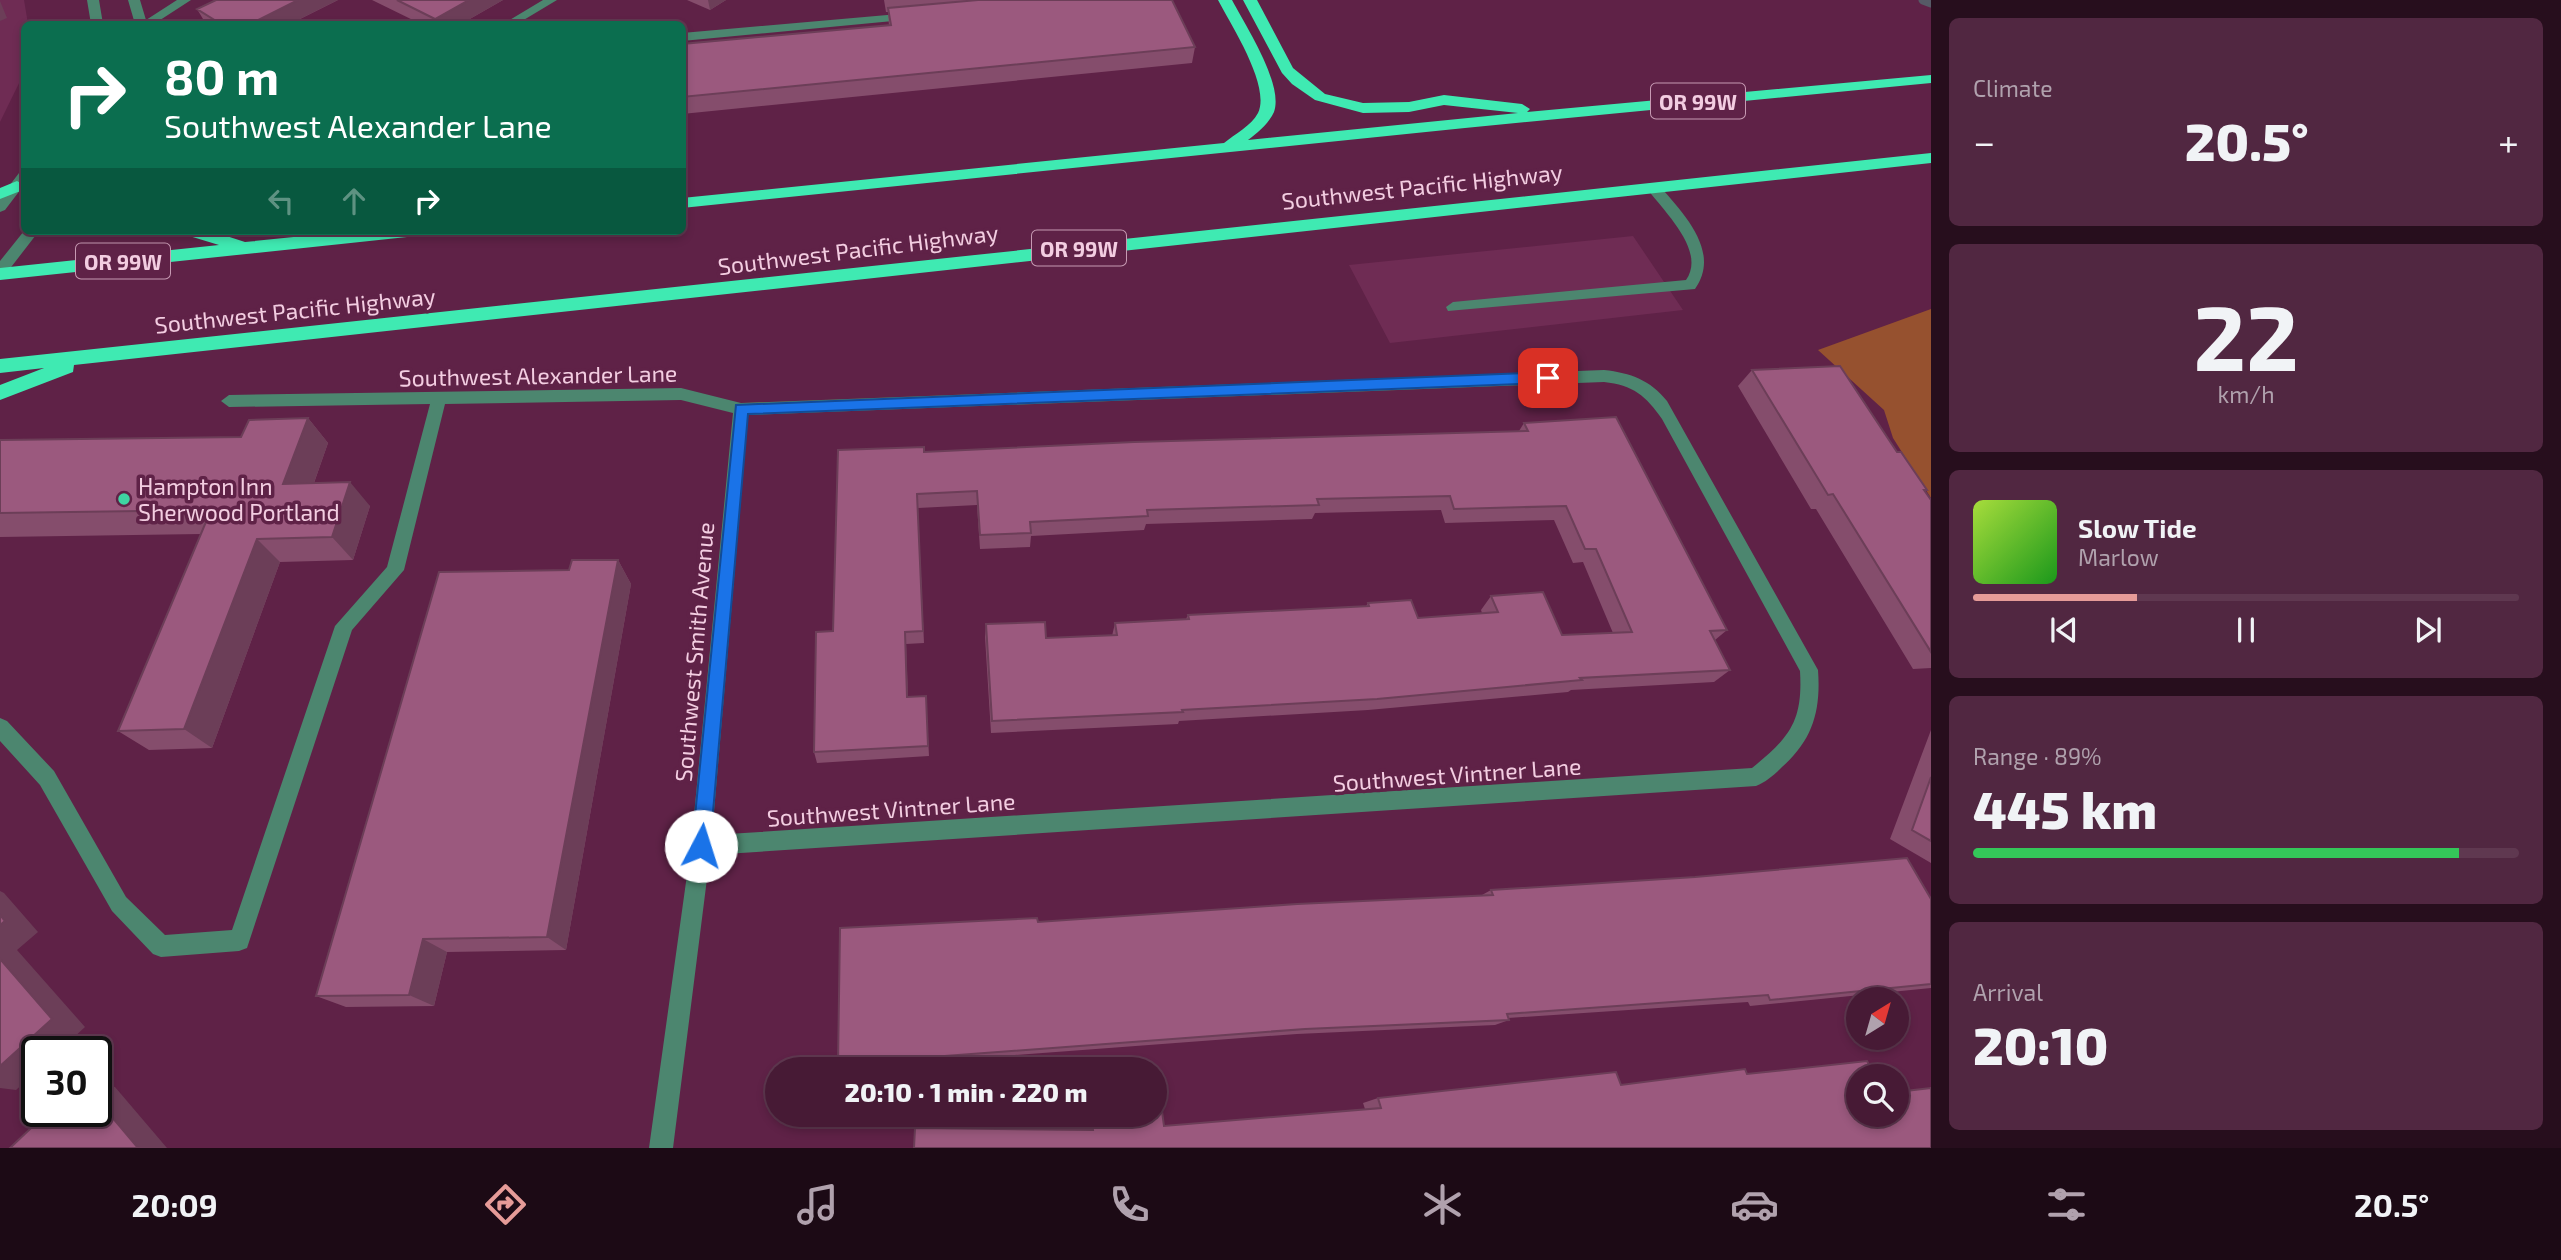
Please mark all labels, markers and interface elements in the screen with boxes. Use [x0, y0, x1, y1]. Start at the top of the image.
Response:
text: 80 m [164, 46, 279, 105]
icon: right [49, 49, 140, 140]
text: Climate [1973, 74, 2053, 102]
road number: OR 99W [1651, 84, 1745, 119]
text: Southwest Alexander Lane [164, 106, 552, 144]
text: 20.5° [2185, 109, 2309, 171]
text: − [1973, 118, 1995, 164]
text: + [2498, 118, 2519, 164]
street label: Southwest Pacific Highway [1280, 157, 1564, 215]
icon: left [262, 182, 300, 220]
icon: ahead [335, 182, 373, 220]
icon: right [408, 182, 446, 220]
street label: Southwest Pacific Highway [716, 218, 1000, 280]
road number: OR 99W [1032, 230, 1126, 266]
road number: OR 99W [76, 244, 170, 278]
text: 22 [2193, 280, 2299, 389]
street label: Southwest Pacific Highway [153, 281, 437, 339]
pin [1518, 348, 1578, 408]
street label: Southwest Alexander Lane [398, 359, 678, 391]
icon: arrive [1529, 359, 1567, 397]
text: km/h [2217, 380, 2275, 408]
place label: Hampton Inn Sherwood Portland [138, 472, 340, 526]
marker: Hampton Inn Sherwood Portland [116, 491, 132, 507]
text: Slow Tide [2078, 512, 2197, 543]
street label: Southwest Smith Avenue [669, 521, 719, 783]
text: Marlow [2078, 543, 2159, 571]
icon: previous [2045, 611, 2083, 649]
icon: pause [2227, 611, 2265, 649]
icon: next [2409, 611, 2447, 649]
text: Range · 89% [1973, 742, 2102, 770]
street label: Southwest Vintner Lane [1332, 751, 1582, 797]
text: 445 km [1973, 777, 2157, 839]
street label: Southwest Vintner Lane [766, 786, 1016, 832]
position arrow [664, 809, 738, 883]
text: Arrival [1973, 978, 2043, 1006]
north arrow [1846, 987, 1909, 1050]
map controls [1846, 987, 1909, 1127]
text: 20:10 [1973, 1013, 2108, 1075]
speed limit sign: 30 [21, 1036, 112, 1127]
button: search [1846, 1064, 1909, 1127]
text: 20:10 · 1 min · 220 m [845, 1076, 1087, 1107]
icon: directions [481, 1180, 530, 1229]
icon: music [793, 1180, 842, 1229]
icon: phone [1105, 1180, 1154, 1229]
icon: climate [1418, 1180, 1467, 1229]
icon: car [1730, 1180, 1779, 1229]
icon: filters [2042, 1180, 2091, 1229]
text: 20:09 [132, 1185, 218, 1223]
text: 20.5° [2354, 1185, 2429, 1223]

